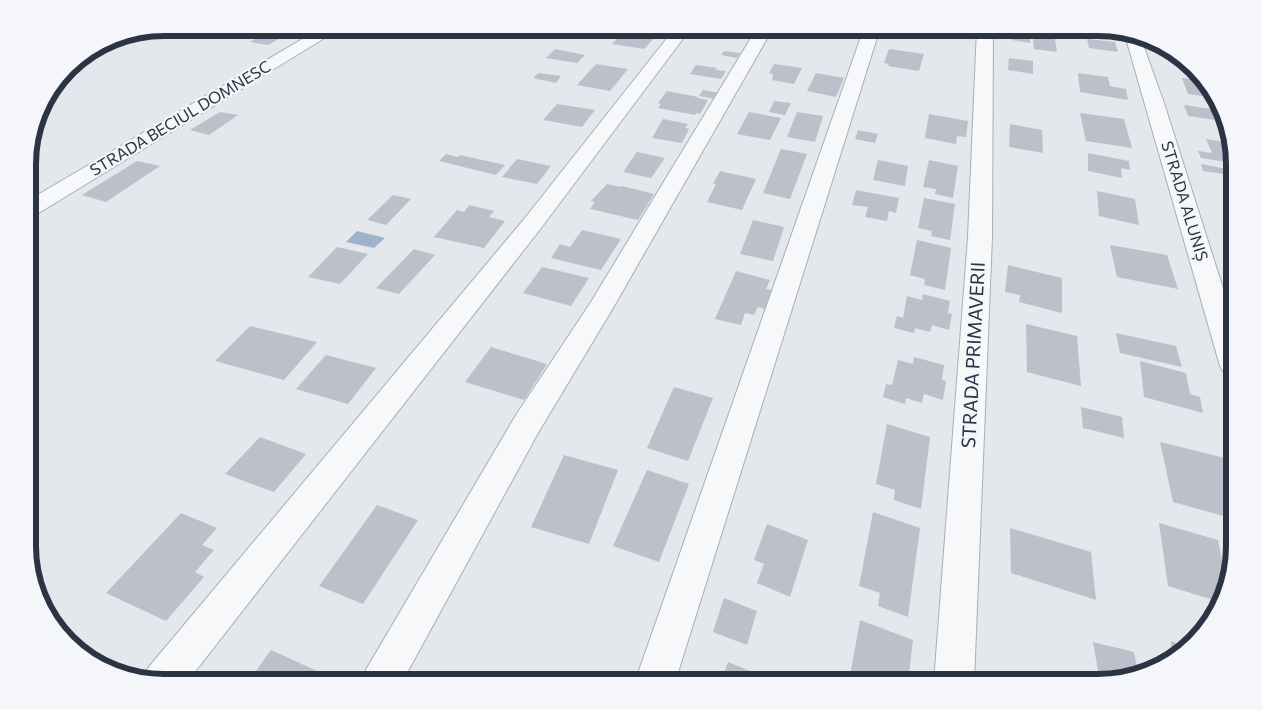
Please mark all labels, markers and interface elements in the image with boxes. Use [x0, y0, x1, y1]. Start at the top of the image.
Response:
street label: STRADA BECIUL DOMNESC [86, 56, 274, 179]
street label: STRADA ALUNIȘ [1156, 139, 1213, 264]
street label: STRADA PRIMAVERII [956, 261, 989, 449]

